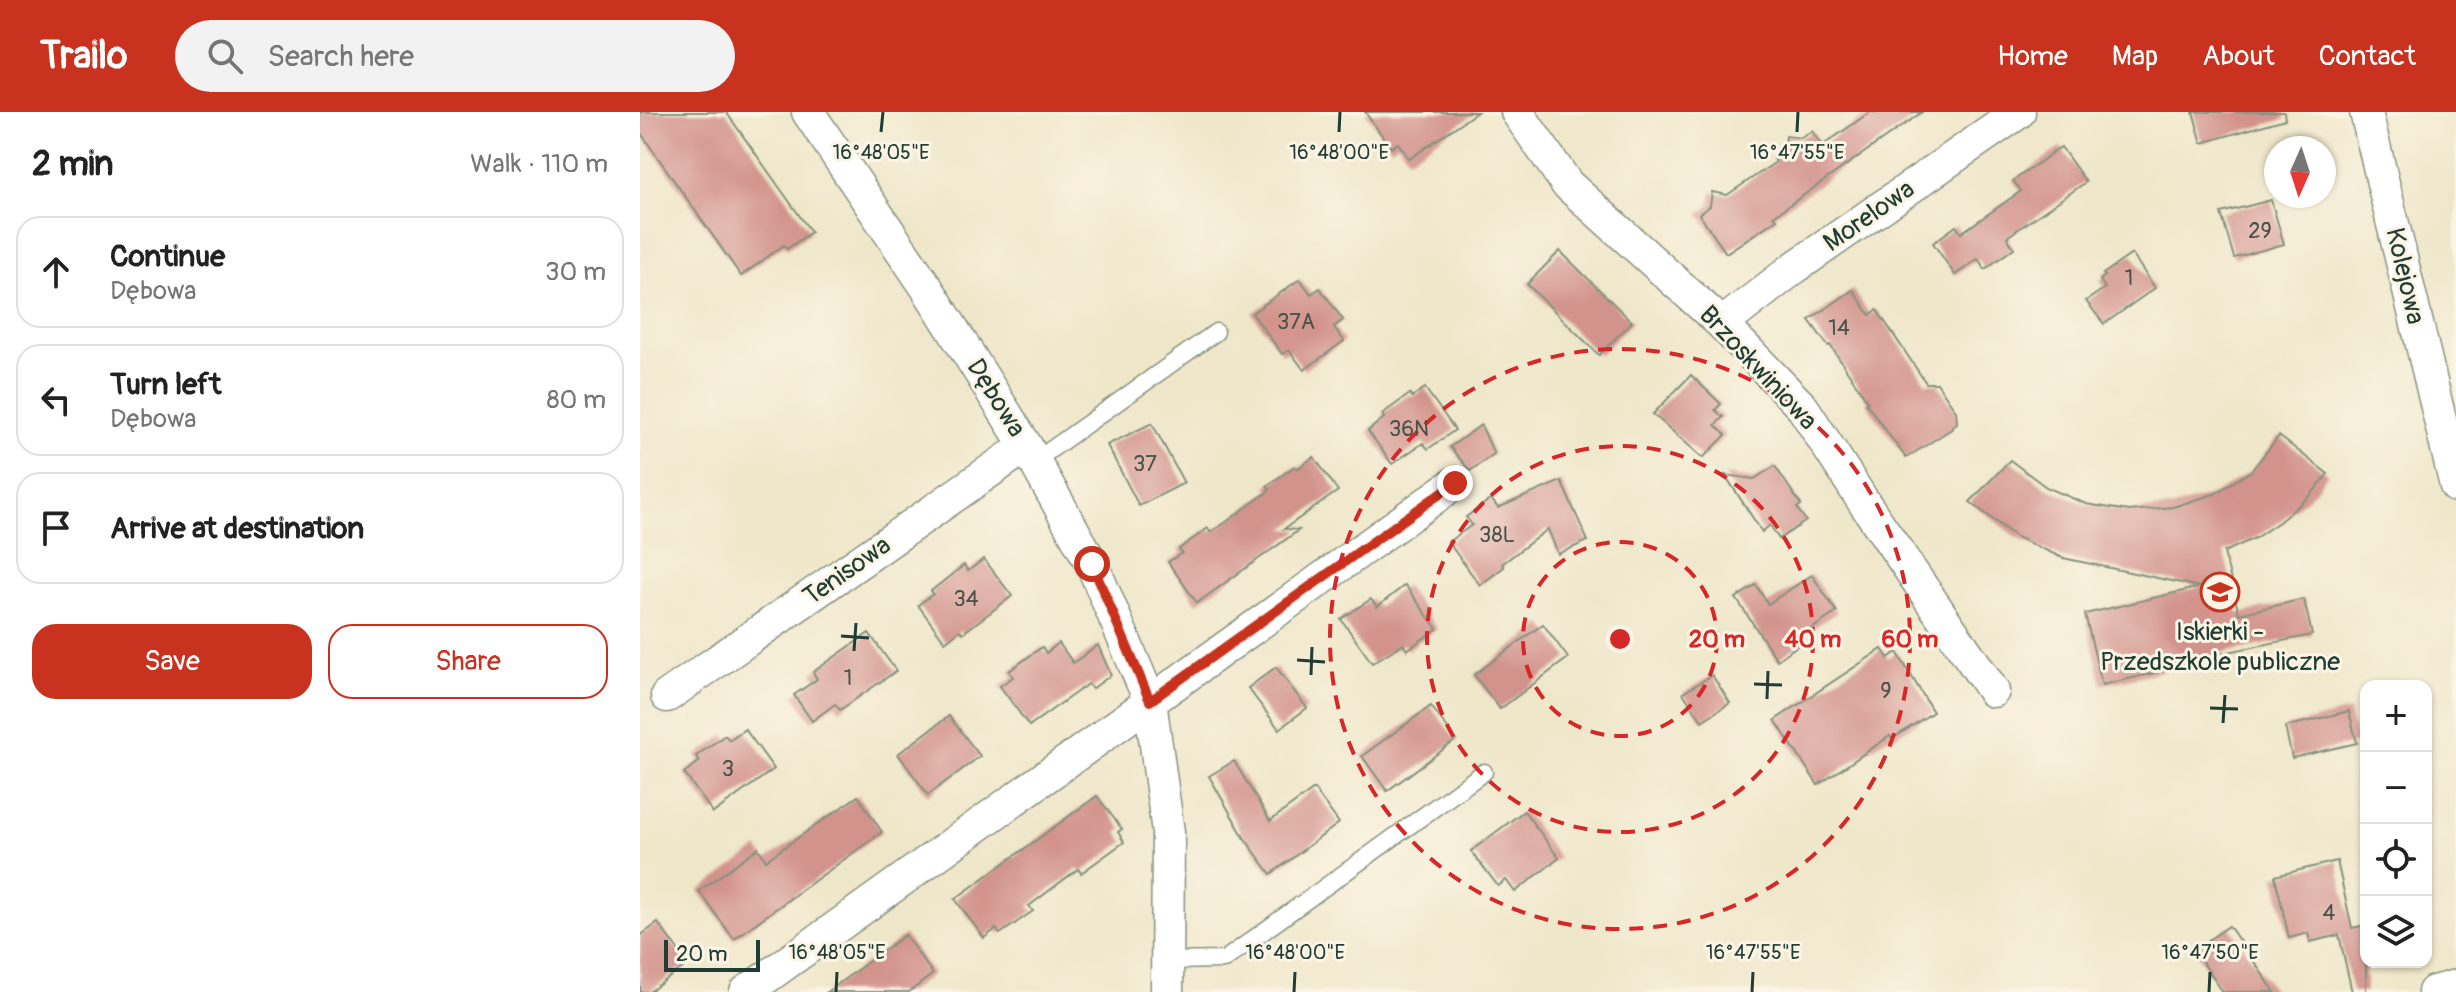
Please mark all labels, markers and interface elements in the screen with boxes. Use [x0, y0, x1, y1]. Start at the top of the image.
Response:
search box [175, 20, 735, 92]
text: Trailo [40, 32, 127, 80]
icon: search [203, 34, 247, 78]
text: Search here [267, 38, 414, 75]
text: Home [1997, 39, 2068, 74]
text: Map [2112, 39, 2158, 74]
text: About [2202, 39, 2275, 74]
text: Contact [2319, 39, 2416, 74]
north arrow [2264, 136, 2336, 208]
text: 16°48'05"E [833, 140, 929, 165]
text: 16°48'00"E [1289, 140, 1389, 165]
text: 16°47'55"E [1750, 140, 1844, 165]
text: 2 min [32, 143, 114, 186]
text: Walk · 110 m [470, 148, 608, 180]
street label: Morelowa [1817, 173, 1921, 259]
house number: 29 [2248, 217, 2272, 245]
street label: Kolejowa [2378, 225, 2432, 327]
text: Continue [110, 238, 225, 275]
icon: ahead [34, 250, 78, 294]
text: 30 m [545, 256, 606, 288]
house number: 1 [2125, 264, 2133, 292]
text: Dębowa [110, 275, 196, 307]
street label: Brzoskwiniowa [1692, 299, 1824, 437]
house number: 37A [1277, 308, 1315, 336]
house number: 14 [1828, 314, 1850, 342]
street label: Dębowa [960, 353, 1032, 443]
text: Turn left [110, 366, 221, 403]
icon: left [34, 378, 78, 422]
text: 80 m [546, 384, 606, 416]
text: Dębowa [110, 403, 196, 435]
house number: 36N [1389, 415, 1429, 443]
house number: 37 [1133, 450, 1157, 478]
route end [1437, 465, 1473, 501]
icon: arrive [34, 506, 78, 550]
text: Arrive at destination [110, 510, 364, 547]
house number: 38L [1479, 521, 1515, 549]
street label: Tenisowa [797, 529, 897, 613]
route start [1074, 546, 1110, 582]
school or university icon: Iskierki - Przedszkole publiczne [2199, 571, 2241, 613]
house number: 34 [953, 585, 979, 613]
place label: Iskierki - Przedszkole publiczne [2100, 616, 2340, 678]
button: Save [32, 624, 312, 699]
button: Share [328, 624, 608, 699]
centre of rings [1606, 625, 1634, 653]
text: 20 m [1689, 625, 1745, 654]
text: 40 m [1785, 625, 1841, 654]
text: 60 m [1882, 625, 1938, 654]
house number: 1 [844, 664, 852, 692]
house number: 9 [1880, 677, 1892, 705]
map controls [2360, 680, 2432, 968]
button: + [2360, 680, 2432, 752]
button: − [2360, 752, 2432, 824]
house number: 3 [722, 755, 734, 783]
button: locate [2360, 824, 2432, 896]
button: layers [2360, 896, 2432, 968]
house number: 4 [2323, 899, 2336, 927]
scale bar [664, 936, 760, 972]
text: 20 m [676, 940, 728, 968]
text: 16°48'05"E [789, 940, 885, 965]
text: 16°48'00"E [1245, 940, 1345, 965]
text: 16°47'55"E [1706, 940, 1800, 965]
text: 16°47'50"E [2161, 940, 2259, 965]

